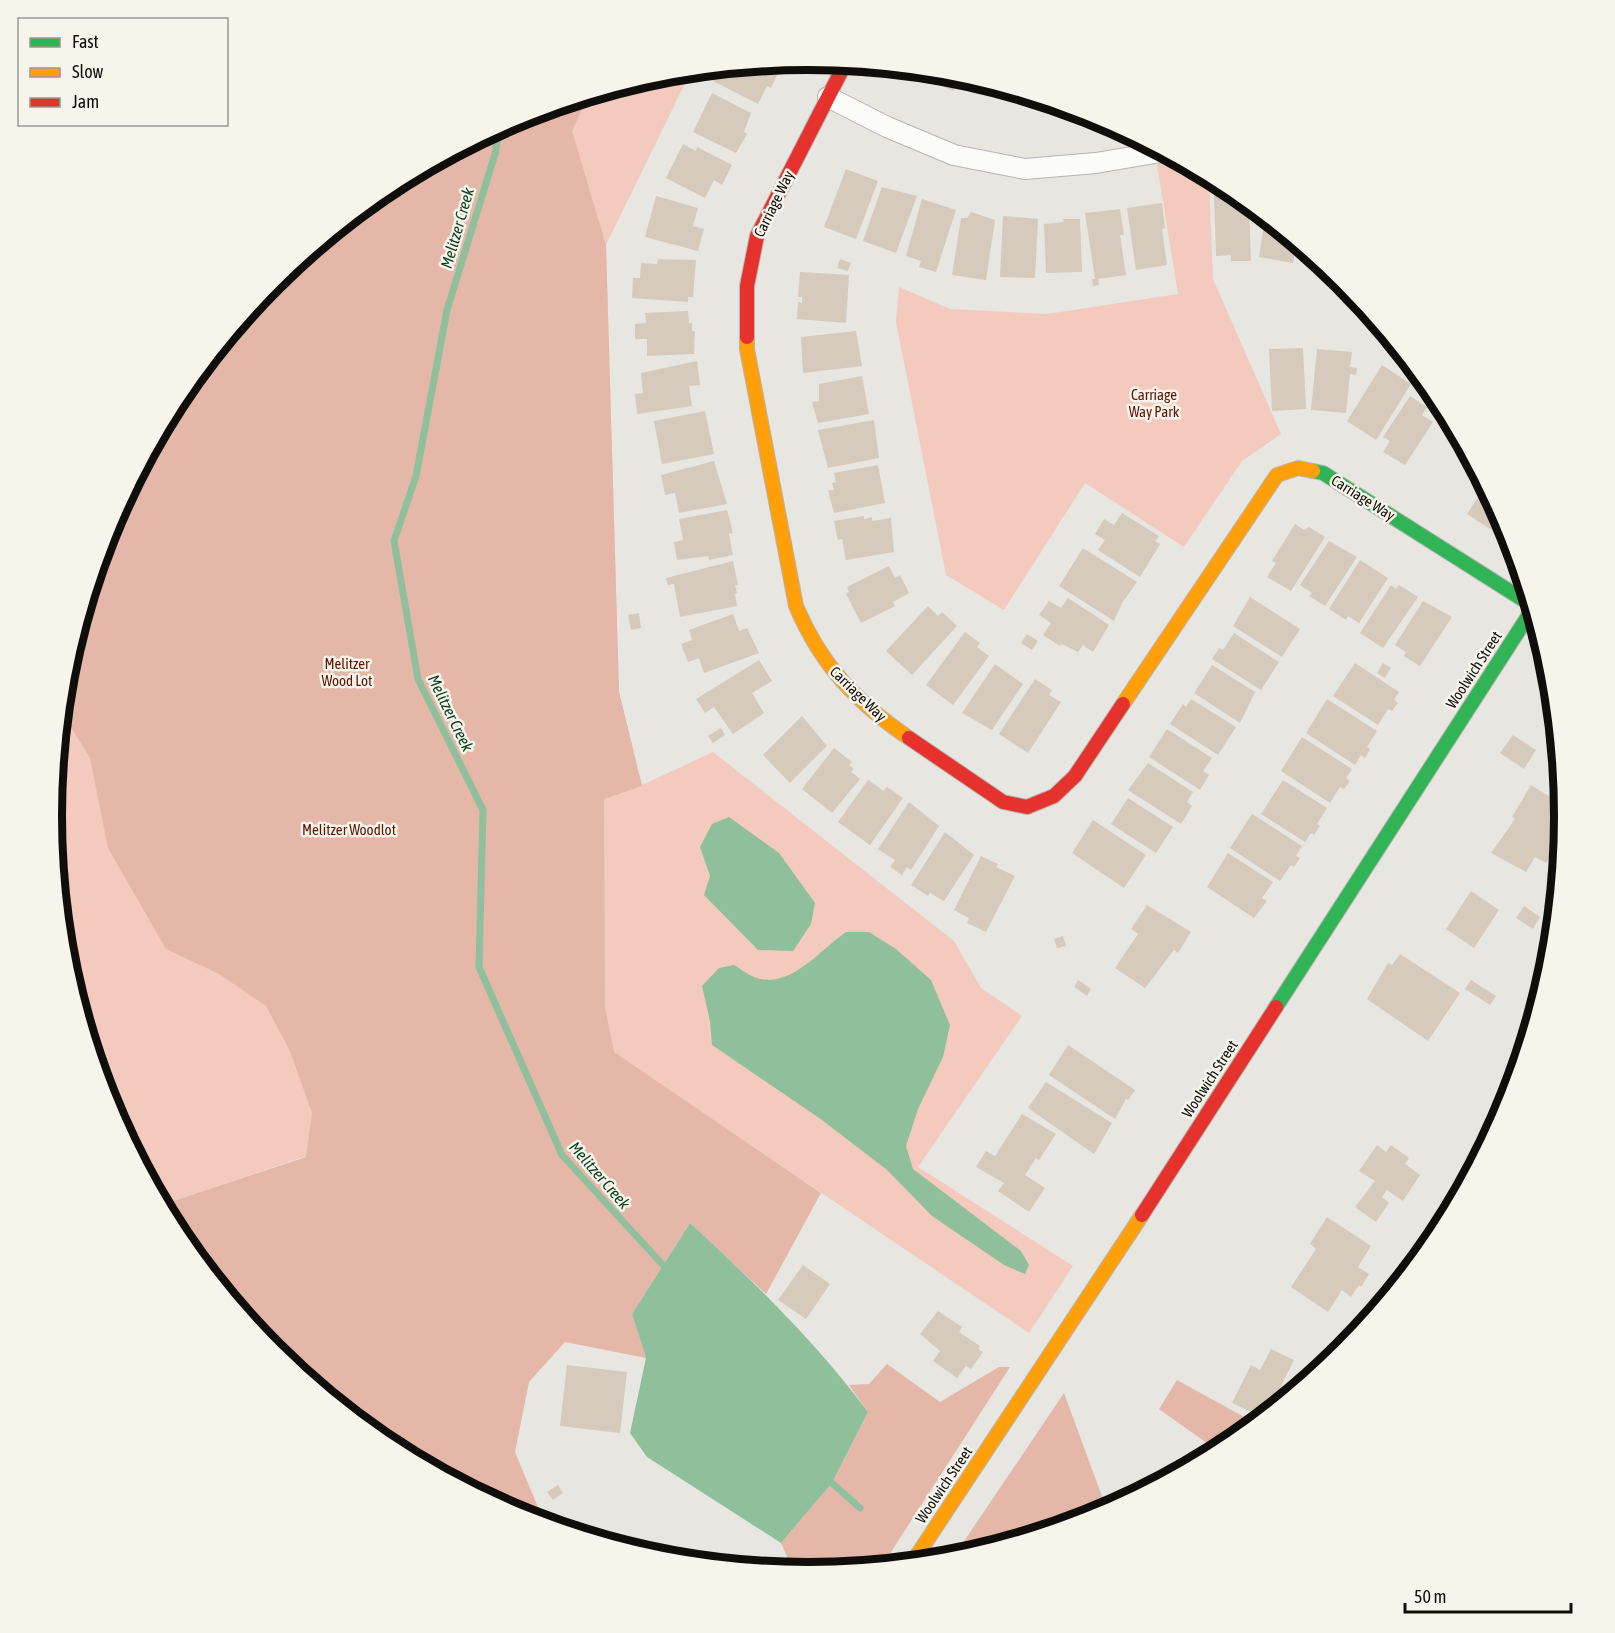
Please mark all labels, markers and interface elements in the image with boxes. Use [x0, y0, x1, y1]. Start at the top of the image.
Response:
legend [18, 18, 228, 126]
text: Fast [72, 31, 99, 52]
text: Slow [72, 61, 103, 82]
text: Jam [72, 91, 99, 112]
street label: Carriage Way [750, 168, 797, 240]
water label: Melitzer Creek [437, 185, 477, 270]
park label: Carriage Way Park [1129, 386, 1180, 420]
street label: Carriage Way [1328, 471, 1398, 524]
street label: Woolwich Street [1442, 628, 1505, 711]
park label: Melitzer Wood Lot [322, 655, 372, 689]
street label: Carriage Way [827, 663, 890, 725]
water label: Melitzer Creek [425, 672, 478, 755]
park label: Melitzer Woodlot [302, 821, 396, 838]
street label: Woolwich Street [1178, 1037, 1241, 1120]
water label: Melitzer Creek [566, 1138, 635, 1213]
street label: Woolwich Street [912, 1443, 975, 1526]
scale bar [1405, 1576, 1572, 1614]
text: 50 m [1414, 1586, 1446, 1607]

